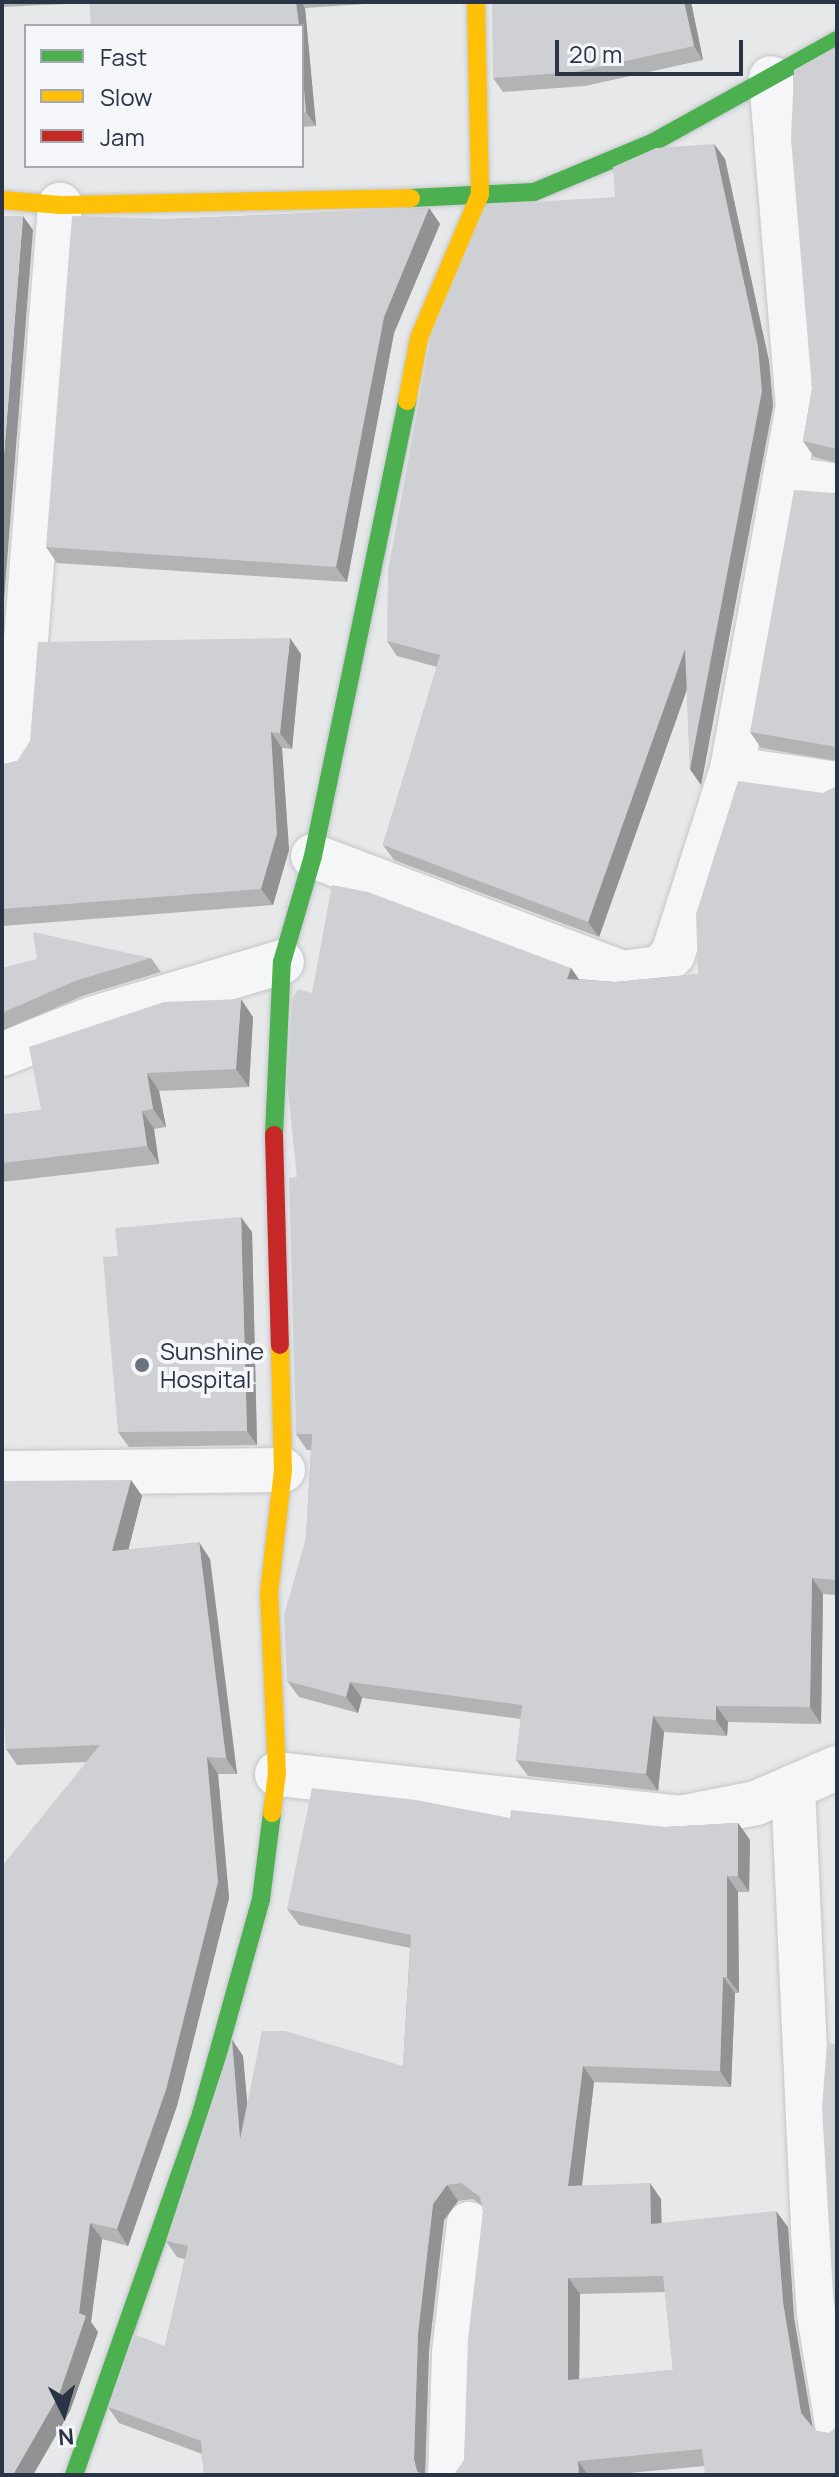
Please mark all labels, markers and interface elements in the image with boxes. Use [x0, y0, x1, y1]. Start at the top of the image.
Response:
legend [24, 24, 304, 168]
scale bar [559, 24, 747, 74]
text: 20 m [569, 37, 622, 70]
text: Fast [100, 40, 147, 73]
text: Slow [100, 80, 153, 113]
text: Jam [100, 120, 145, 153]
place label: Sunshine Hospital [160, 1337, 264, 1393]
marker: Sunshine Hospital [131, 1354, 153, 1376]
north arrow [24, 2373, 104, 2453]
text: N [57, 2421, 75, 2453]

